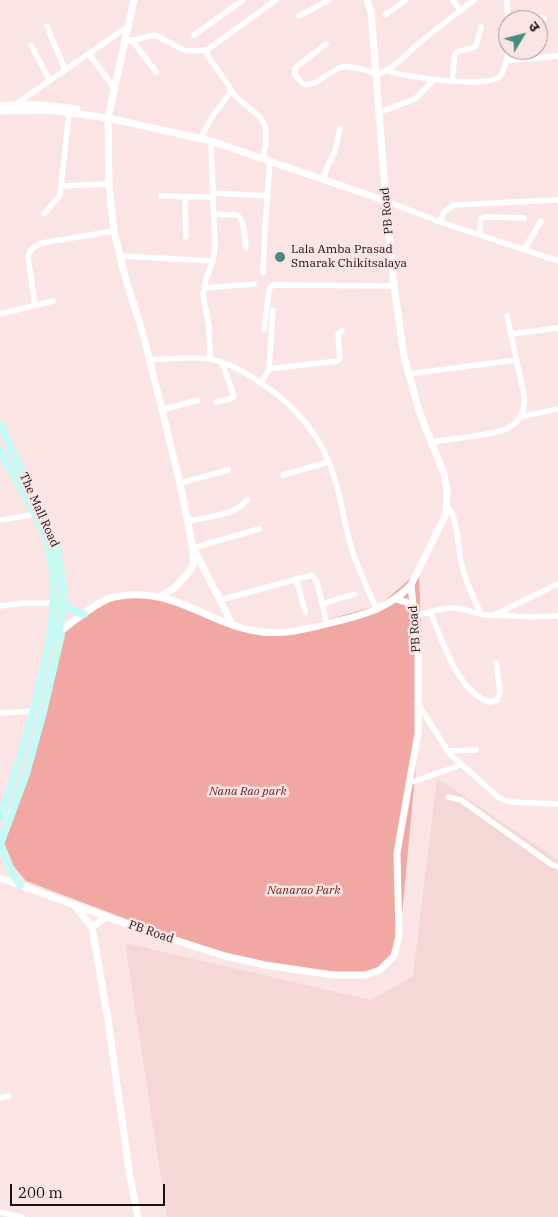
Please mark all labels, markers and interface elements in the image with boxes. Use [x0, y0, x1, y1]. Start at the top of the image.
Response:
north arrow [498, 10, 548, 60]
text: उ [525, 18, 544, 35]
street label: PB Road [378, 187, 396, 235]
place label: Lala Amba Prasad Smarak Chikitsalaya [291, 243, 407, 271]
marker: Lala Amba Prasad Smarak Chikitsalaya [273, 250, 287, 264]
street label: The Mall Road [16, 470, 62, 550]
street label: PB Road [406, 605, 424, 653]
park label: Nana Rao park [209, 785, 287, 799]
park label: Nanarao Park [267, 884, 341, 898]
street label: PB Road [126, 918, 176, 946]
scale bar [12, 1174, 168, 1206]
text: 200 m [18, 1183, 63, 1202]

